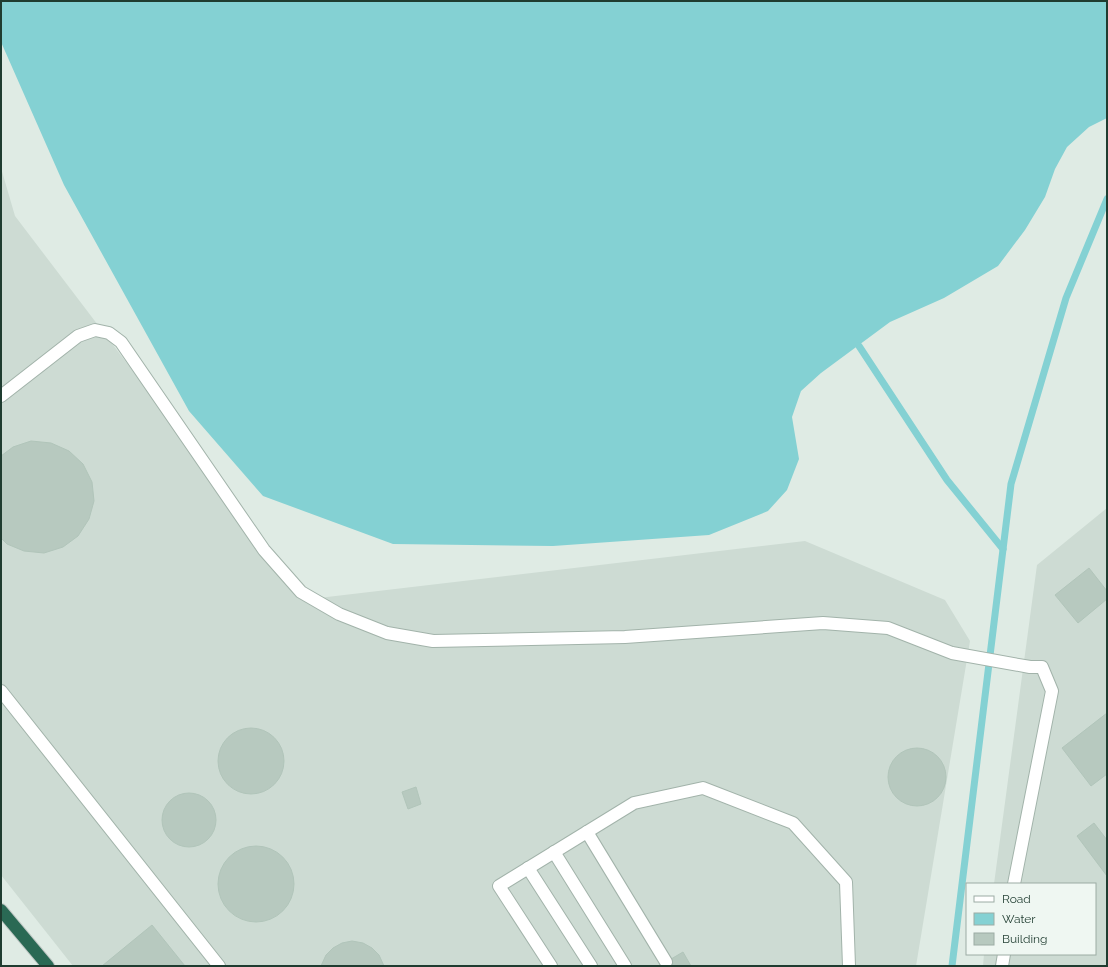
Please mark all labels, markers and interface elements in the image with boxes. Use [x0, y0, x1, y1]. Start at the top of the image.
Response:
legend [966, 883, 1096, 955]
text: Road [1002, 892, 1031, 906]
text: Water [1002, 912, 1036, 926]
text: Building [1002, 932, 1048, 946]

